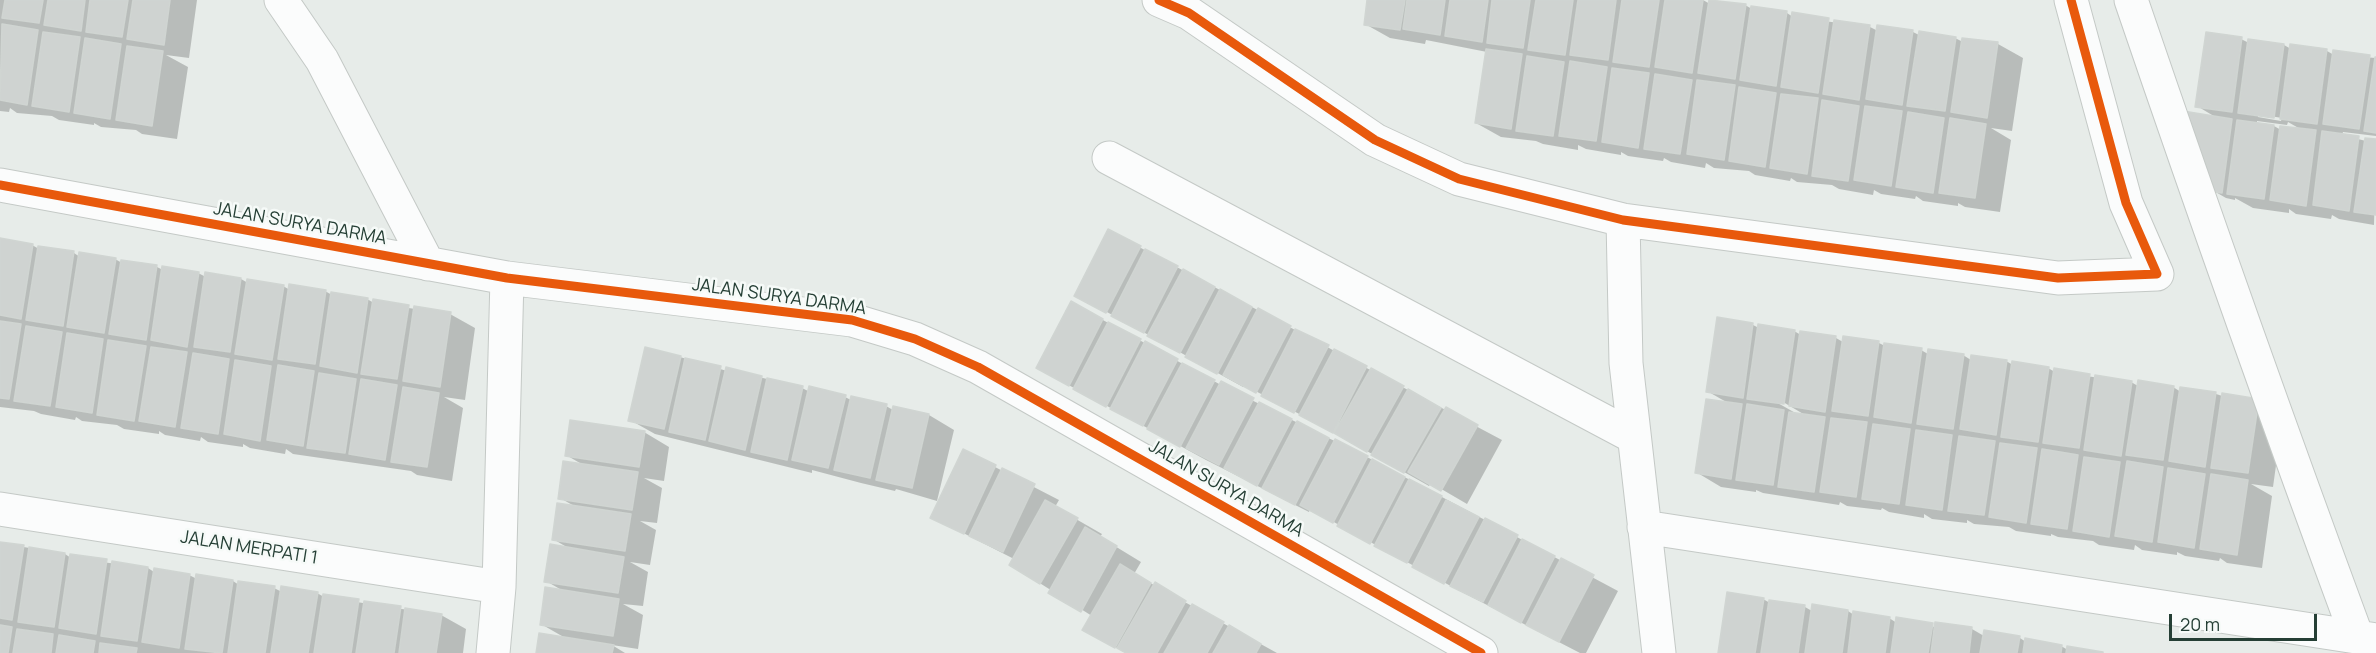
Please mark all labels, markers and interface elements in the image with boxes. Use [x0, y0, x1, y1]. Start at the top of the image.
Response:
street label: JALAN SURYA DARMA [212, 198, 388, 250]
street label: JALAN SURYA DARMA [691, 274, 867, 320]
street label: JALAN SURYA DARMA [1145, 436, 1307, 542]
street label: JALAN MERPATI 1 [179, 527, 319, 569]
scale bar [2172, 602, 2320, 640]
text: 20 m [2180, 612, 2220, 636]

